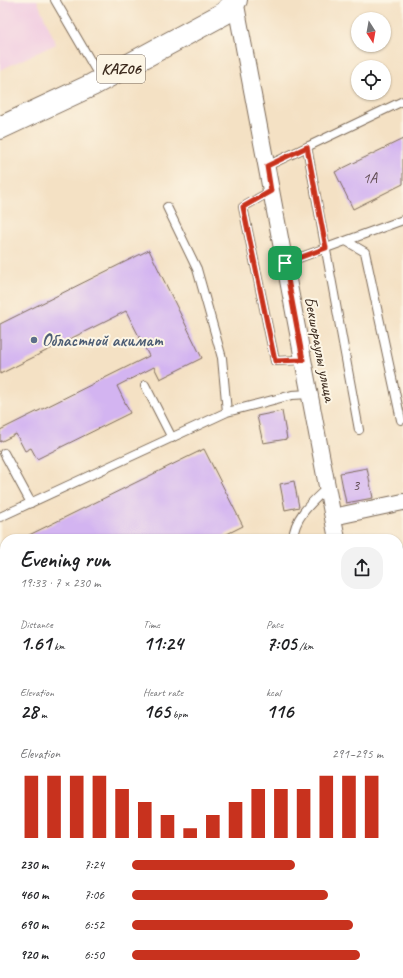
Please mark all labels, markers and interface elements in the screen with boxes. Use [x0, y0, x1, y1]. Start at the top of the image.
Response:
north arrow [351, 12, 391, 52]
map controls [351, 12, 391, 100]
road number: KAZ06 [97, 55, 145, 83]
button: locate [351, 60, 391, 100]
house number: 1А [363, 169, 379, 188]
pin [268, 246, 302, 280]
icon: arrive [274, 252, 296, 274]
street label: Бекшораулы улица [300, 295, 341, 405]
place label: Областной акимат [42, 330, 164, 351]
marker: Областной акимат [29, 335, 39, 345]
house number: 3 [353, 476, 361, 495]
text: Evening run [20, 546, 110, 574]
button: share [341, 547, 383, 589]
text: 19:33 · 7 × 230 m [20, 575, 101, 591]
text: Distance [20, 617, 53, 631]
text: Time [143, 617, 160, 631]
text: Pace [266, 617, 283, 631]
text: 1.61 [20, 631, 51, 656]
text: 11:24 [143, 631, 183, 656]
text: 7:05 [266, 631, 297, 656]
text: km [51, 639, 65, 653]
text: /km [297, 639, 314, 653]
text: Elevation [20, 685, 54, 699]
text: Heart rate [143, 685, 183, 699]
text: kcal [266, 685, 281, 699]
text: 28 [20, 699, 38, 724]
text: 165 [143, 699, 170, 724]
text: 116 [266, 699, 293, 724]
text: m [38, 707, 47, 721]
text: bpm [170, 707, 188, 721]
text: Elevation [20, 746, 60, 762]
text: 291–295 m [332, 746, 383, 762]
text: 230 m [20, 857, 48, 873]
text: 7:24 [84, 857, 104, 873]
text: 460 m [20, 887, 48, 903]
text: 7:06 [84, 887, 104, 903]
text: 690 m [20, 917, 48, 933]
text: 6:52 [84, 917, 104, 933]
text: 920 m [20, 947, 48, 963]
text: 6:50 [84, 947, 104, 963]

